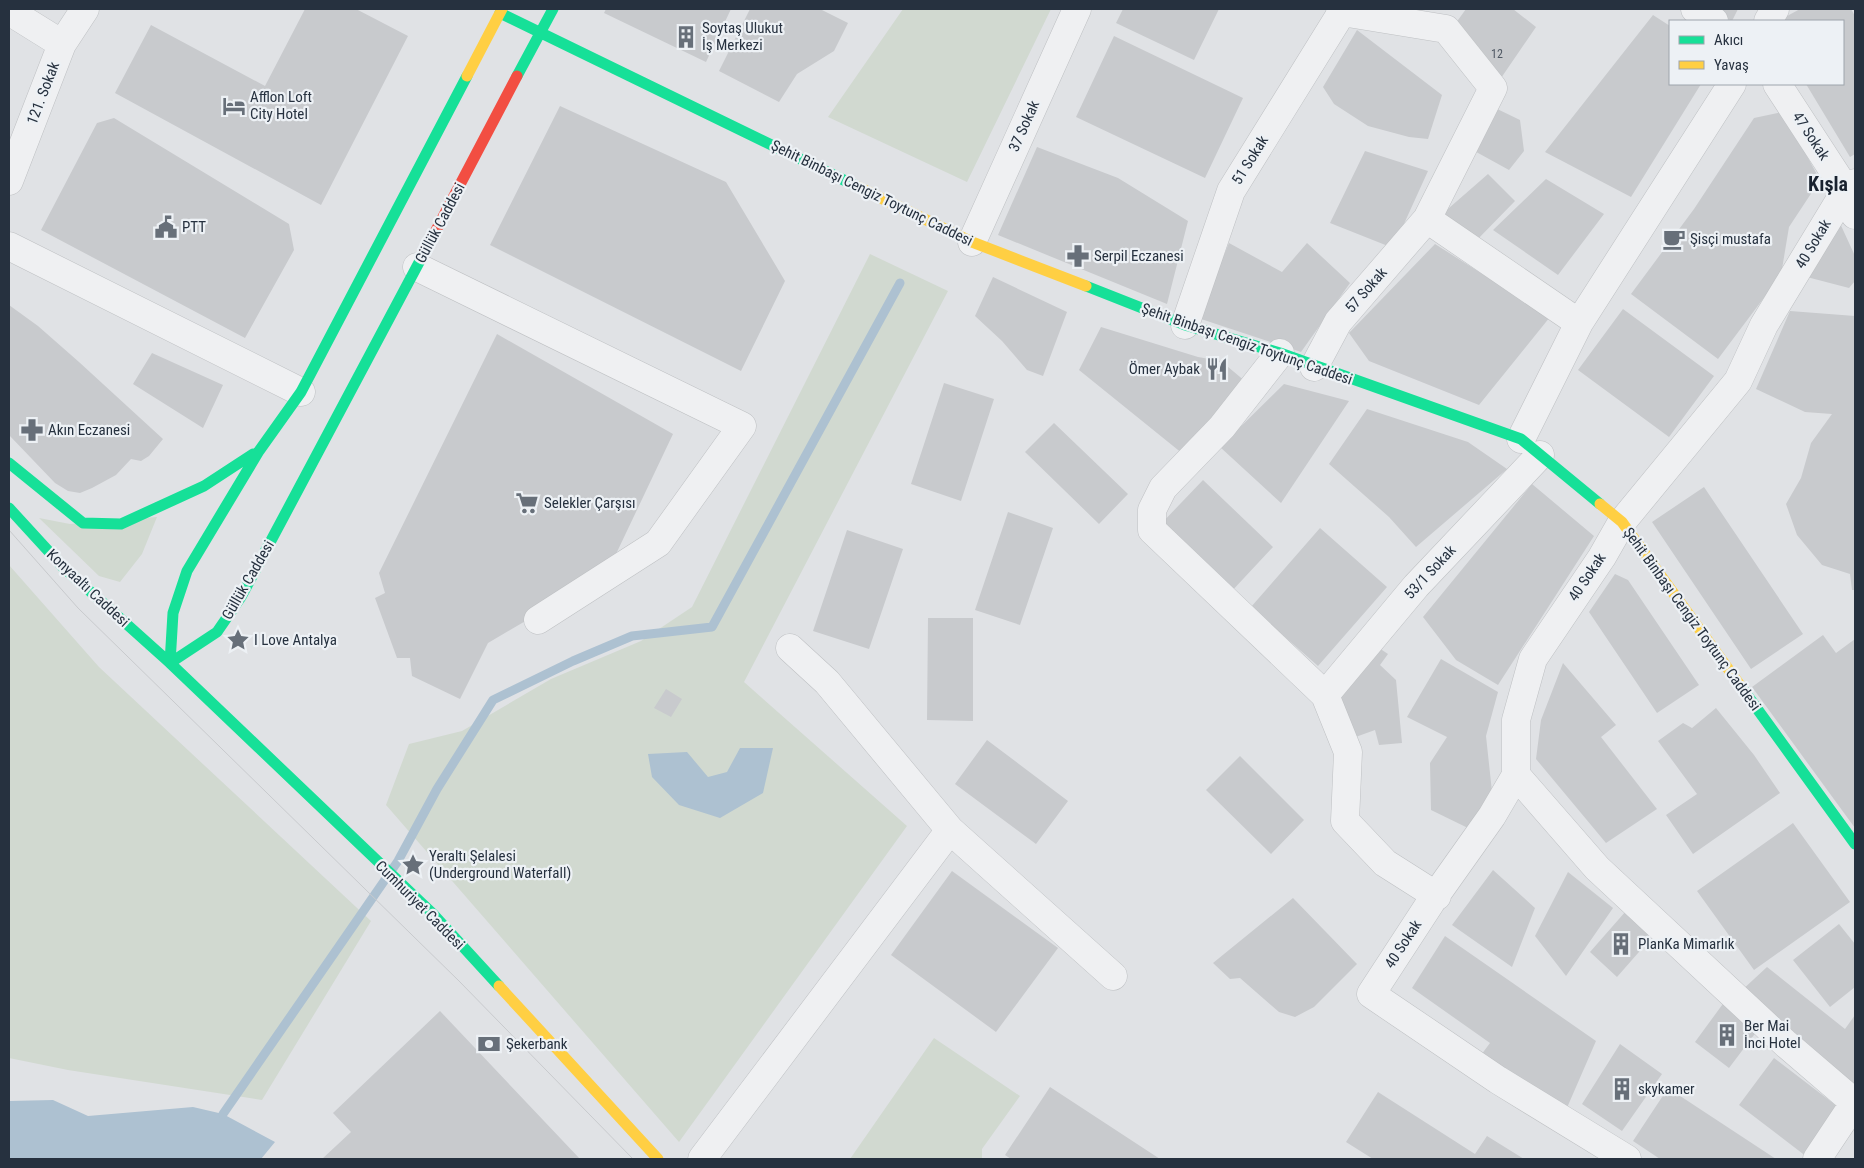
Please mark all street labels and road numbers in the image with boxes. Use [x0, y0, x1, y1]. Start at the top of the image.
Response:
street label: 121. Sokak [23, 59, 63, 127]
street label: 37 Sokak [1005, 97, 1043, 154]
street label: 47 Sokak [1789, 108, 1833, 164]
street label: 51 Sokak [1228, 132, 1272, 188]
street label: Şehit Binbaşı Cengiz Toytunç Caddesi [768, 136, 976, 250]
street label: Güllük Caddesi [411, 180, 469, 266]
street label: 40 Sokak [1791, 216, 1835, 272]
street label: 57 Sokak [1341, 263, 1391, 316]
street label: Şehit Binbaşı Cengiz Toytunç Caddesi [1139, 299, 1355, 389]
street label: Şehit Binbaşı Cengiz Toytunç Caddesi [1619, 524, 1765, 714]
street label: Güllük Caddesi [218, 537, 278, 623]
street label: 53/1 Sokak [1400, 541, 1460, 603]
street label: Konyaaltı Caddesi [43, 545, 133, 631]
street label: 40 Sokak [1564, 549, 1610, 605]
street label: Cumhuriyet Caddesi [372, 857, 468, 953]
street label: 40 Sokak [1381, 916, 1425, 972]

